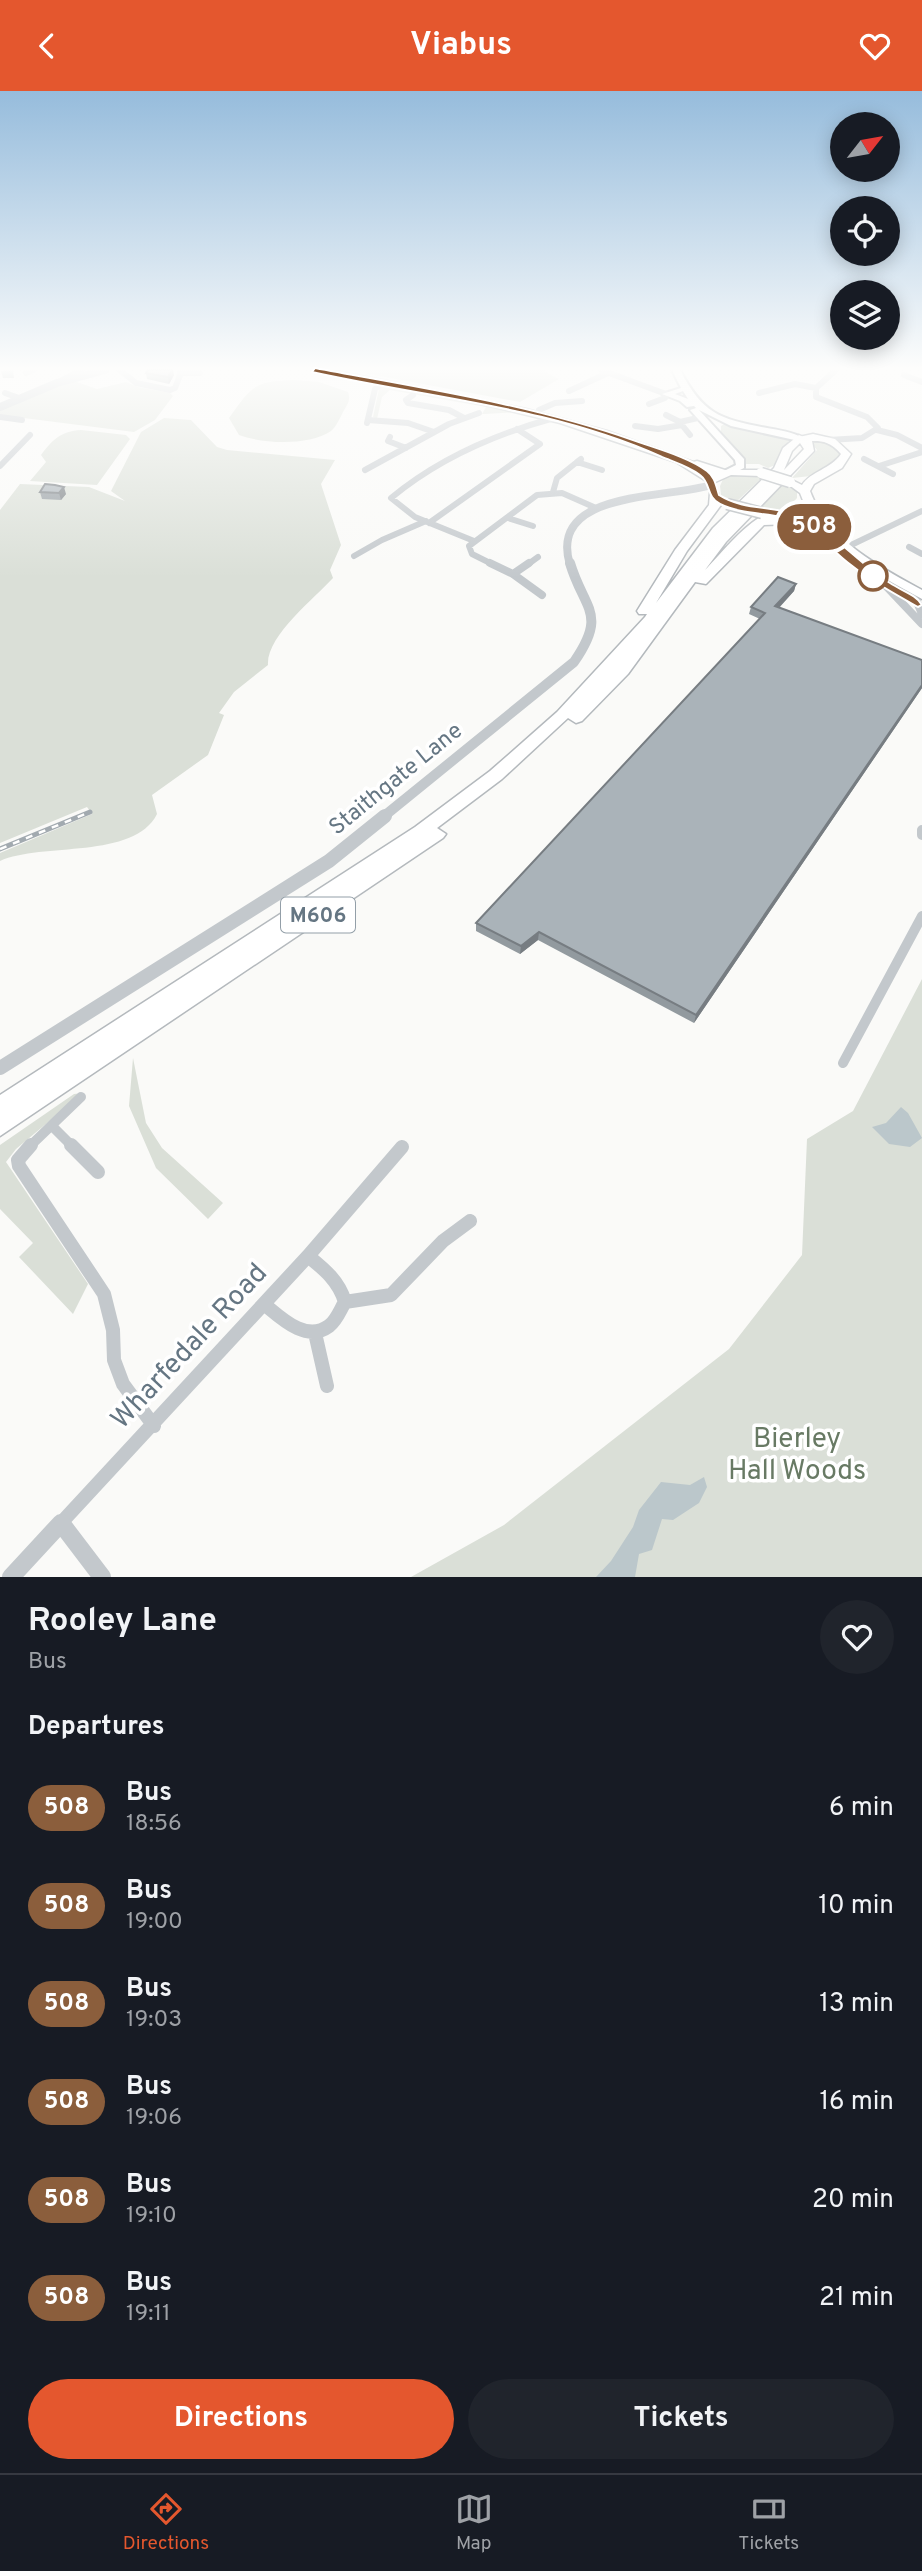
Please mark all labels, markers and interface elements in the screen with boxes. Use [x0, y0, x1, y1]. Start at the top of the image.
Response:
text: Viabus [410, 26, 512, 66]
icon: back [28, 27, 66, 65]
icon: heart [856, 27, 894, 65]
north arrow [830, 112, 900, 182]
map controls [830, 112, 900, 350]
button: locate [830, 196, 900, 266]
button: layers [830, 280, 900, 350]
line badge: 508 [774, 504, 854, 550]
text: 508 [791, 512, 837, 542]
unlabelled marker [858, 561, 888, 591]
street label: Staithgate Lane [324, 717, 469, 843]
road number: M606 [281, 897, 355, 933]
street label: Wharfedale Road [104, 1256, 276, 1438]
park label: Bierley Hall Woods [728, 1422, 866, 1490]
button: heart [820, 1600, 894, 1674]
text: Rooley Lane [28, 1601, 217, 1643]
text: Bus [28, 1648, 67, 1677]
text: Departures [28, 1711, 165, 1744]
text: Bus [126, 1777, 172, 1810]
text: 6 min [829, 1792, 894, 1825]
text: 508 [44, 1793, 89, 1823]
text: 18:56 [126, 1810, 182, 1839]
text: Bus [126, 1875, 172, 1908]
text: 10 min [818, 1890, 894, 1923]
text: 508 [44, 1891, 89, 1921]
text: 19:00 [126, 1908, 183, 1937]
text: Bus [126, 1973, 172, 2006]
text: 13 min [819, 1988, 894, 2021]
text: 508 [44, 1989, 89, 2019]
text: 19:03 [126, 2006, 182, 2035]
text: Bus [126, 2071, 172, 2104]
text: 16 min [819, 2086, 894, 2119]
text: 508 [44, 2087, 89, 2117]
text: 19:06 [126, 2104, 182, 2133]
text: Bus [126, 2169, 172, 2202]
text: 20 min [812, 2184, 894, 2217]
text: 508 [44, 2185, 89, 2215]
text: 19:10 [126, 2202, 177, 2231]
text: Bus [126, 2267, 172, 2300]
text: 21 min [819, 2282, 894, 2315]
text: 508 [44, 2283, 89, 2313]
text: 19:11 [126, 2300, 171, 2329]
button: Directions [28, 2379, 454, 2459]
button: Tickets [468, 2379, 894, 2459]
tab: Directions [123, 2490, 209, 2556]
tab: Map [455, 2490, 493, 2556]
tab: Tickets [738, 2490, 799, 2556]

